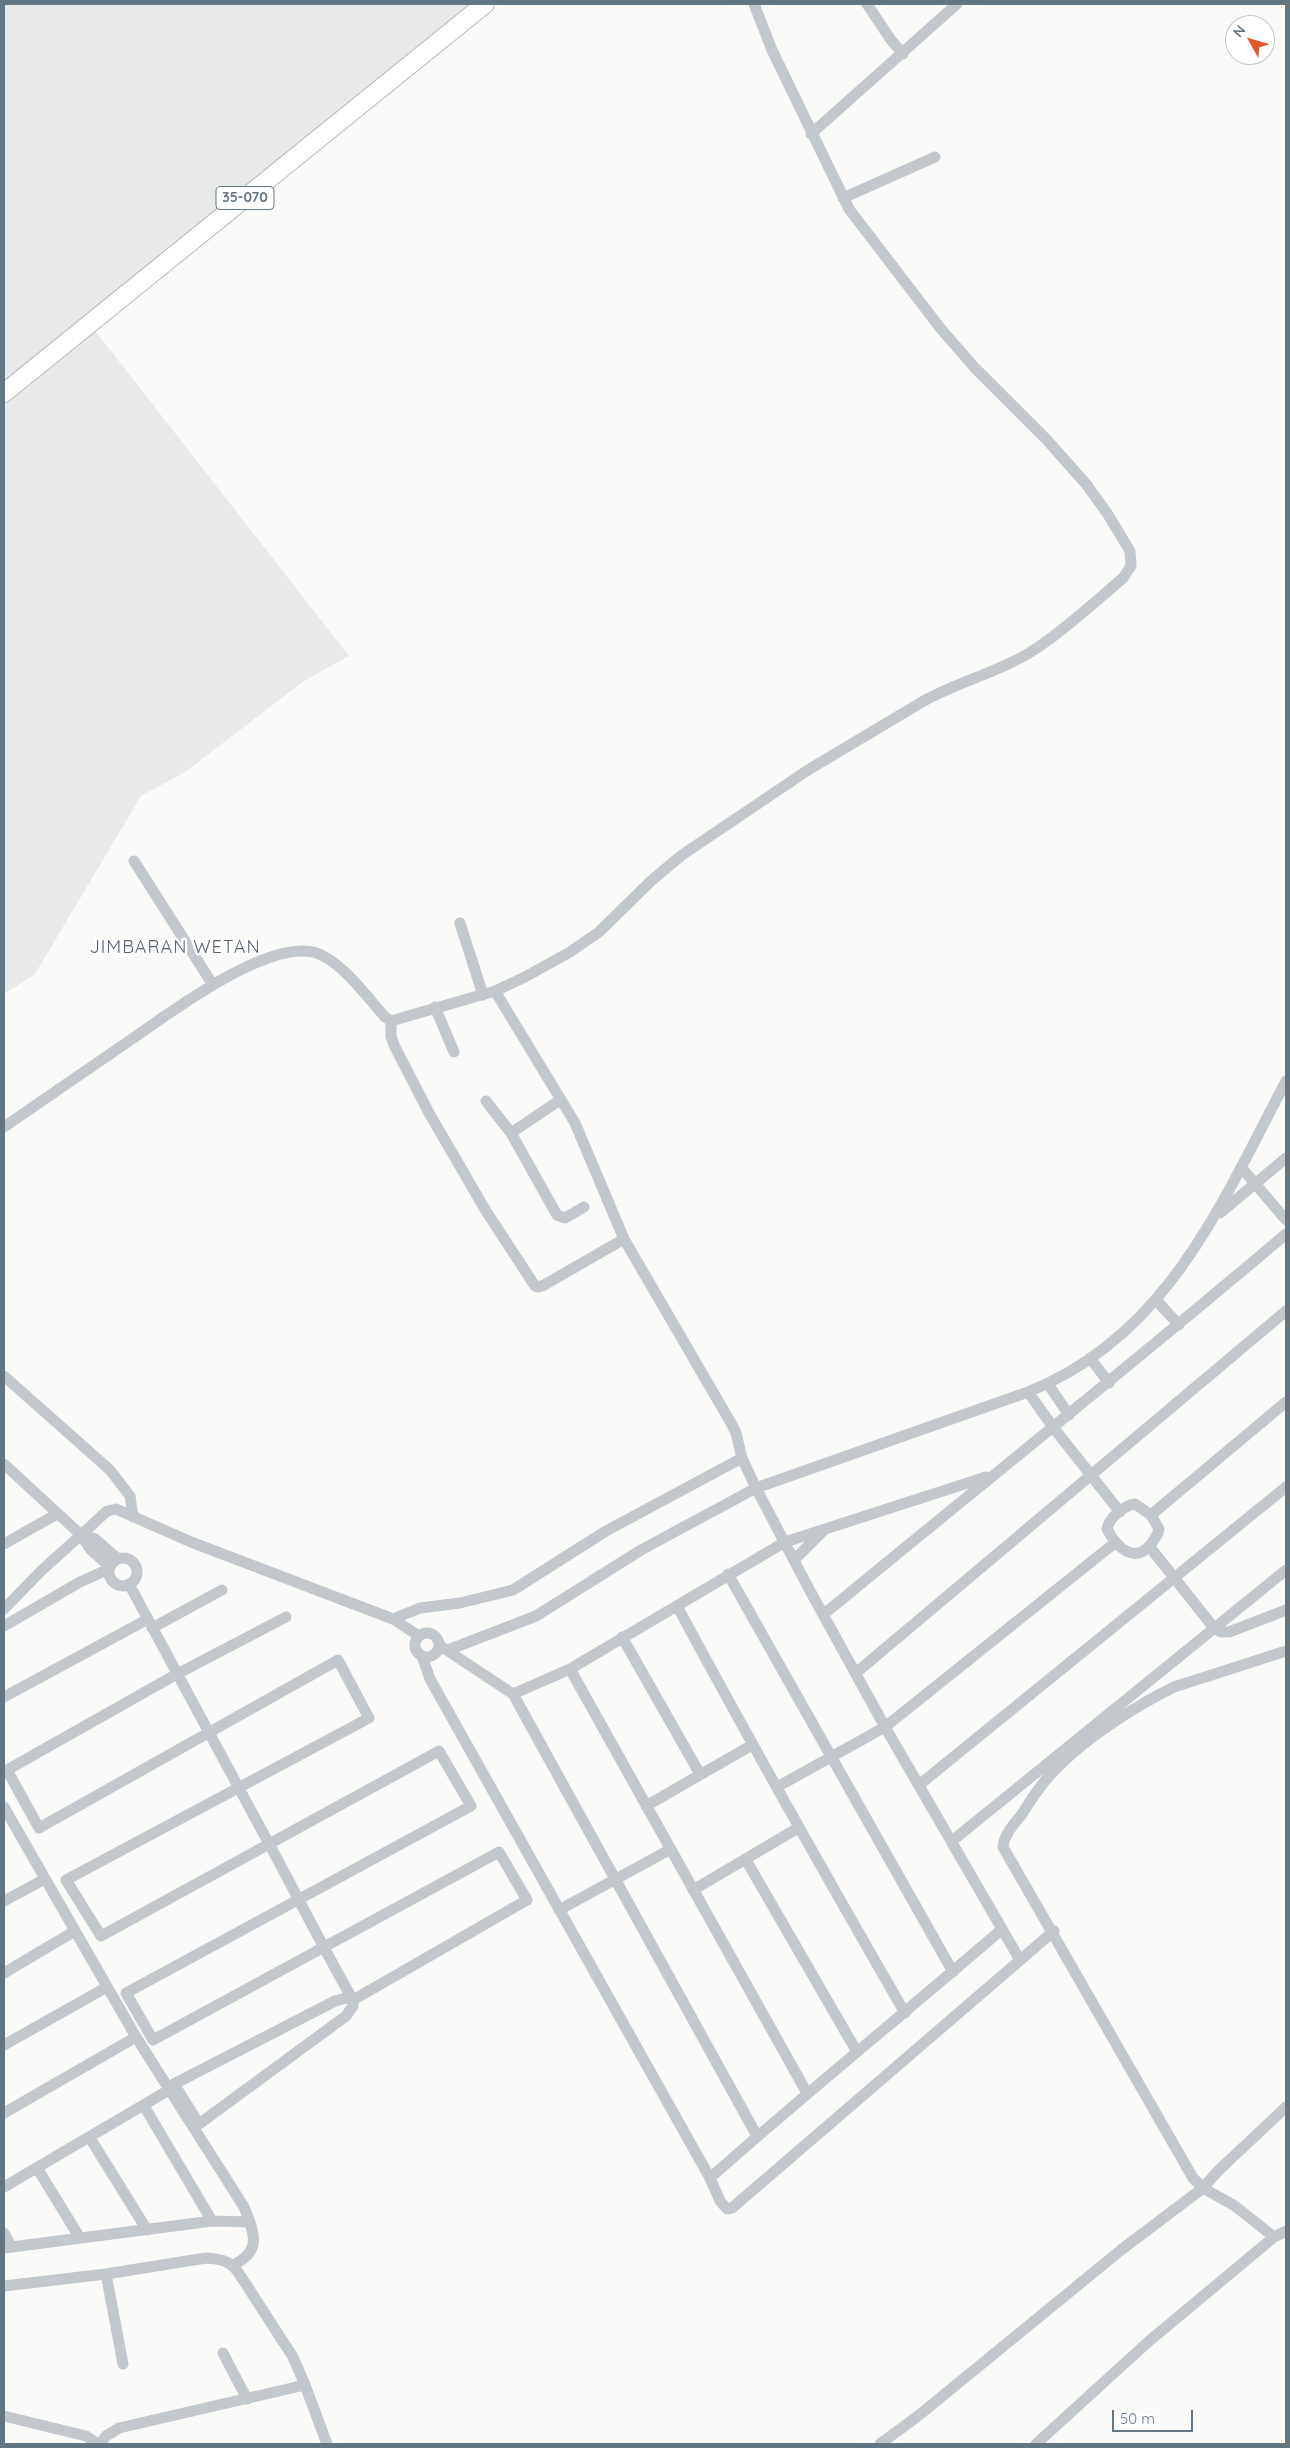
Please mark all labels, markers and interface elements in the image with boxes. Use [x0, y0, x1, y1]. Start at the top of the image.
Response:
north arrow [1225, 15, 1275, 65]
text: N [1229, 22, 1249, 41]
road number: 35-070 [216, 187, 274, 210]
district label: JIMBARAN WETAN [88, 937, 262, 959]
scale bar [1115, 2400, 1196, 2432]
text: 50 m [1120, 2409, 1155, 2428]

